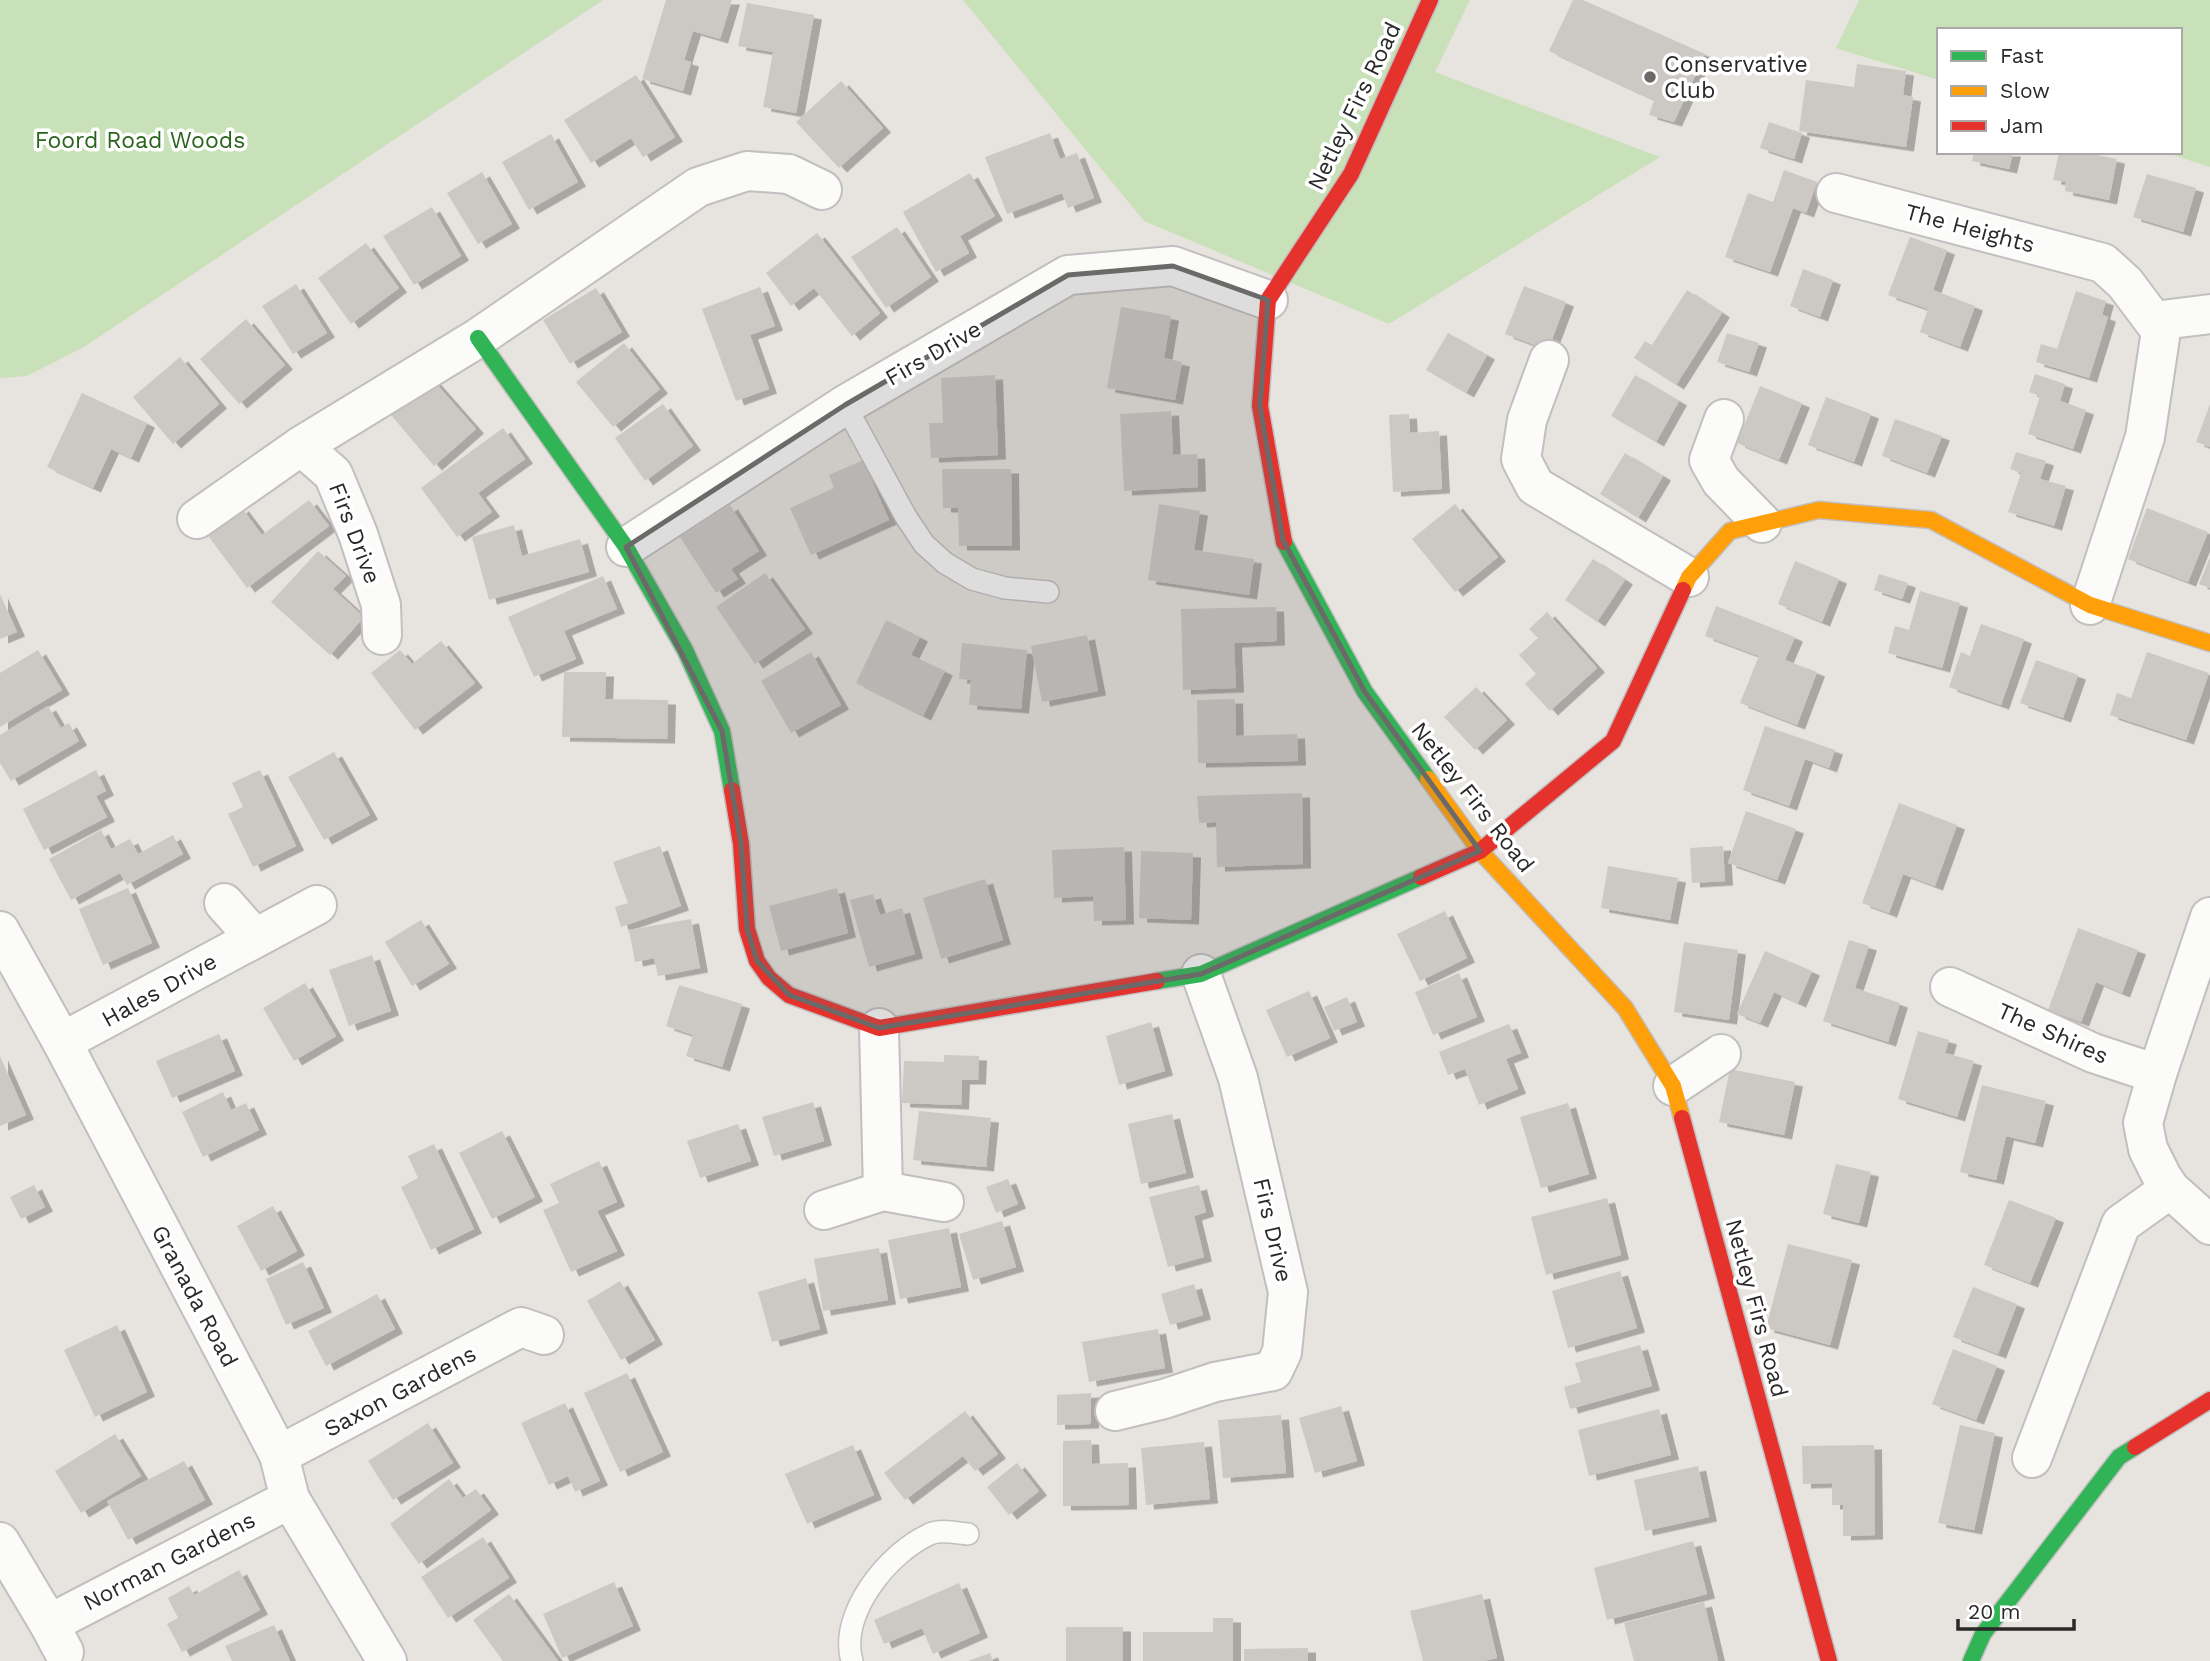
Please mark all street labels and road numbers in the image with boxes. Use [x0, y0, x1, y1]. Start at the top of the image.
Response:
street label: Netley Firs Road [1302, 18, 1407, 195]
street label: The Heights [1902, 198, 2038, 259]
street label: Firs Drive [881, 315, 986, 392]
street label: Firs Drive [323, 479, 386, 588]
street label: Netley Firs Road [1406, 717, 1540, 878]
street label: Hales Drive [97, 948, 221, 1033]
street label: The Shires [1993, 997, 2112, 1070]
street label: Firs Drive [1247, 1175, 1298, 1285]
street label: Netley Firs Road [1720, 1216, 1793, 1400]
street label: Granada Road [146, 1221, 243, 1372]
street label: Saxon Gardens [320, 1340, 481, 1443]
street label: Norman Gardens [79, 1506, 260, 1617]

